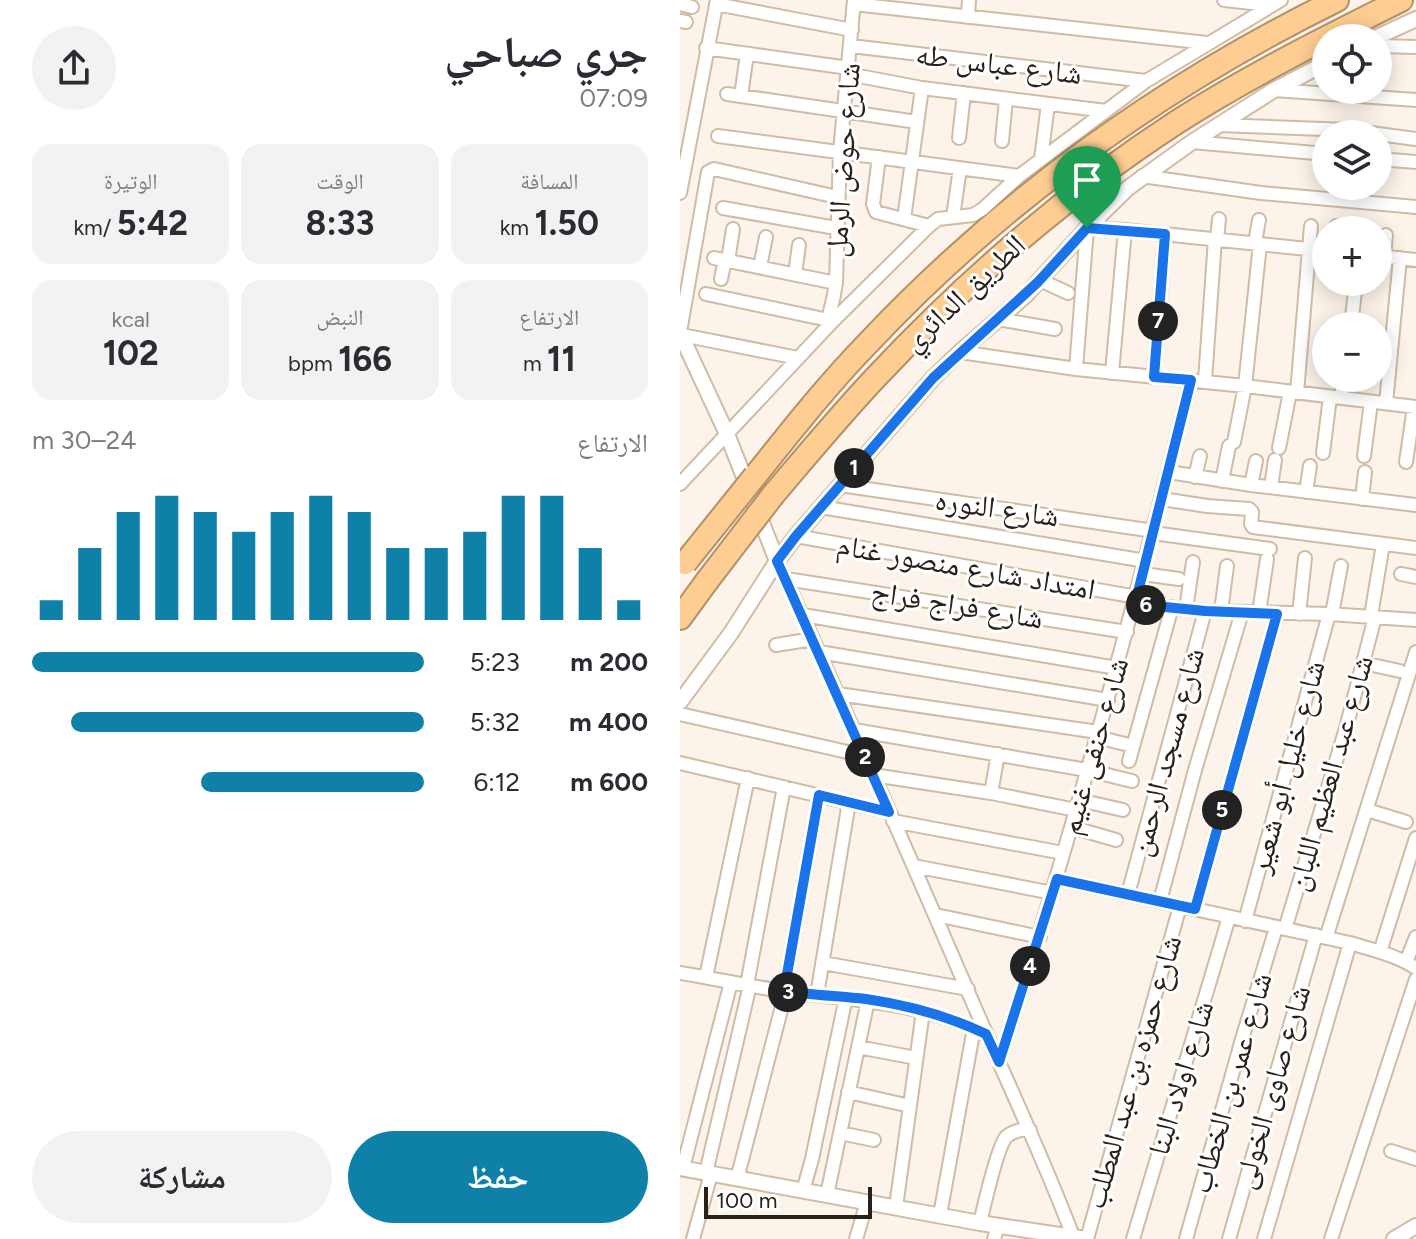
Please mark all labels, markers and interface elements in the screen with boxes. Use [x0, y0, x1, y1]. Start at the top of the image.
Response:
map controls [1312, 24, 1392, 392]
button: locate [1312, 24, 1392, 104]
text: جري صباحي [444, 25, 648, 78]
button: share [32, 26, 116, 110]
street label: شارع عباس طه [914, 35, 1084, 93]
street label: شارع حوض الرمل [817, 61, 869, 259]
text: 07:09 [579, 82, 648, 114]
button: layers [1312, 120, 1392, 200]
pin [1053, 146, 1121, 228]
icon: arrive [1065, 158, 1109, 202]
text: الوتيرة [104, 168, 157, 195]
text: الوقت [316, 168, 364, 195]
text: المسافة [520, 168, 579, 195]
text: 5:42 [117, 203, 188, 244]
text: 8:33 [306, 203, 374, 244]
text: 1.50 [534, 203, 599, 244]
text: /km [73, 214, 117, 241]
text: km [500, 214, 534, 241]
button: + [1312, 216, 1392, 296]
street label: الطريق الدائري [894, 226, 1037, 363]
pin: 7 [1138, 301, 1178, 341]
text: النبض [317, 304, 363, 331]
text: الارتفاع [519, 304, 579, 331]
text: kcal [111, 306, 150, 333]
text: 7 [1152, 307, 1164, 334]
button: − [1312, 312, 1392, 392]
text: 102 [103, 333, 159, 374]
text: 166 [338, 339, 392, 380]
text: 11 [547, 339, 576, 380]
text: bpm [288, 350, 338, 377]
text: m [523, 350, 547, 377]
text: 24–30 m [32, 424, 136, 456]
text: الارتفاع [577, 427, 648, 459]
pin: 1 [834, 448, 874, 488]
text: 1 [849, 454, 859, 481]
street label: شارع النوره [933, 481, 1061, 535]
street label: امتداد شارع منصور غنام [834, 526, 1098, 608]
street label: شارع فراج فراج [868, 573, 1046, 637]
pin: 6 [1126, 585, 1166, 625]
text: 6 [1140, 591, 1152, 618]
street label: شارع مسجد الرحمن [1121, 644, 1213, 860]
text: 5:23 [470, 646, 520, 678]
text: 200 m [570, 646, 648, 678]
street label: شارع عبد العظيم اللبان [1278, 651, 1383, 896]
street label: شارع حنفى غنيم [1051, 653, 1138, 839]
street label: شارع خليل أبو شعير [1240, 656, 1334, 879]
text: 5:32 [470, 706, 520, 738]
text: 400 m [569, 706, 648, 738]
pin: 2 [845, 737, 885, 777]
text: 2 [859, 743, 871, 770]
text: 6:12 [473, 766, 520, 798]
text: 600 m [570, 766, 648, 798]
pin: 5 [1202, 790, 1242, 830]
text: 5 [1216, 796, 1228, 823]
street label: شارع حمزه بن عبد المطلب [1076, 931, 1190, 1213]
pin: 4 [1010, 946, 1050, 986]
text: 4 [1023, 952, 1037, 979]
street label: شارع عمر بن الخطاب [1181, 968, 1281, 1198]
pin: 3 [768, 972, 808, 1012]
text: 3 [782, 978, 794, 1005]
street label: شارع صاوى الخولى [1225, 981, 1319, 1193]
street label: شارع اولاد البنا [1139, 996, 1223, 1160]
button: مشاركة [32, 1131, 332, 1223]
button: حفظ [348, 1131, 648, 1223]
scale bar [704, 1183, 872, 1219]
text: 100 m [716, 1187, 777, 1214]

